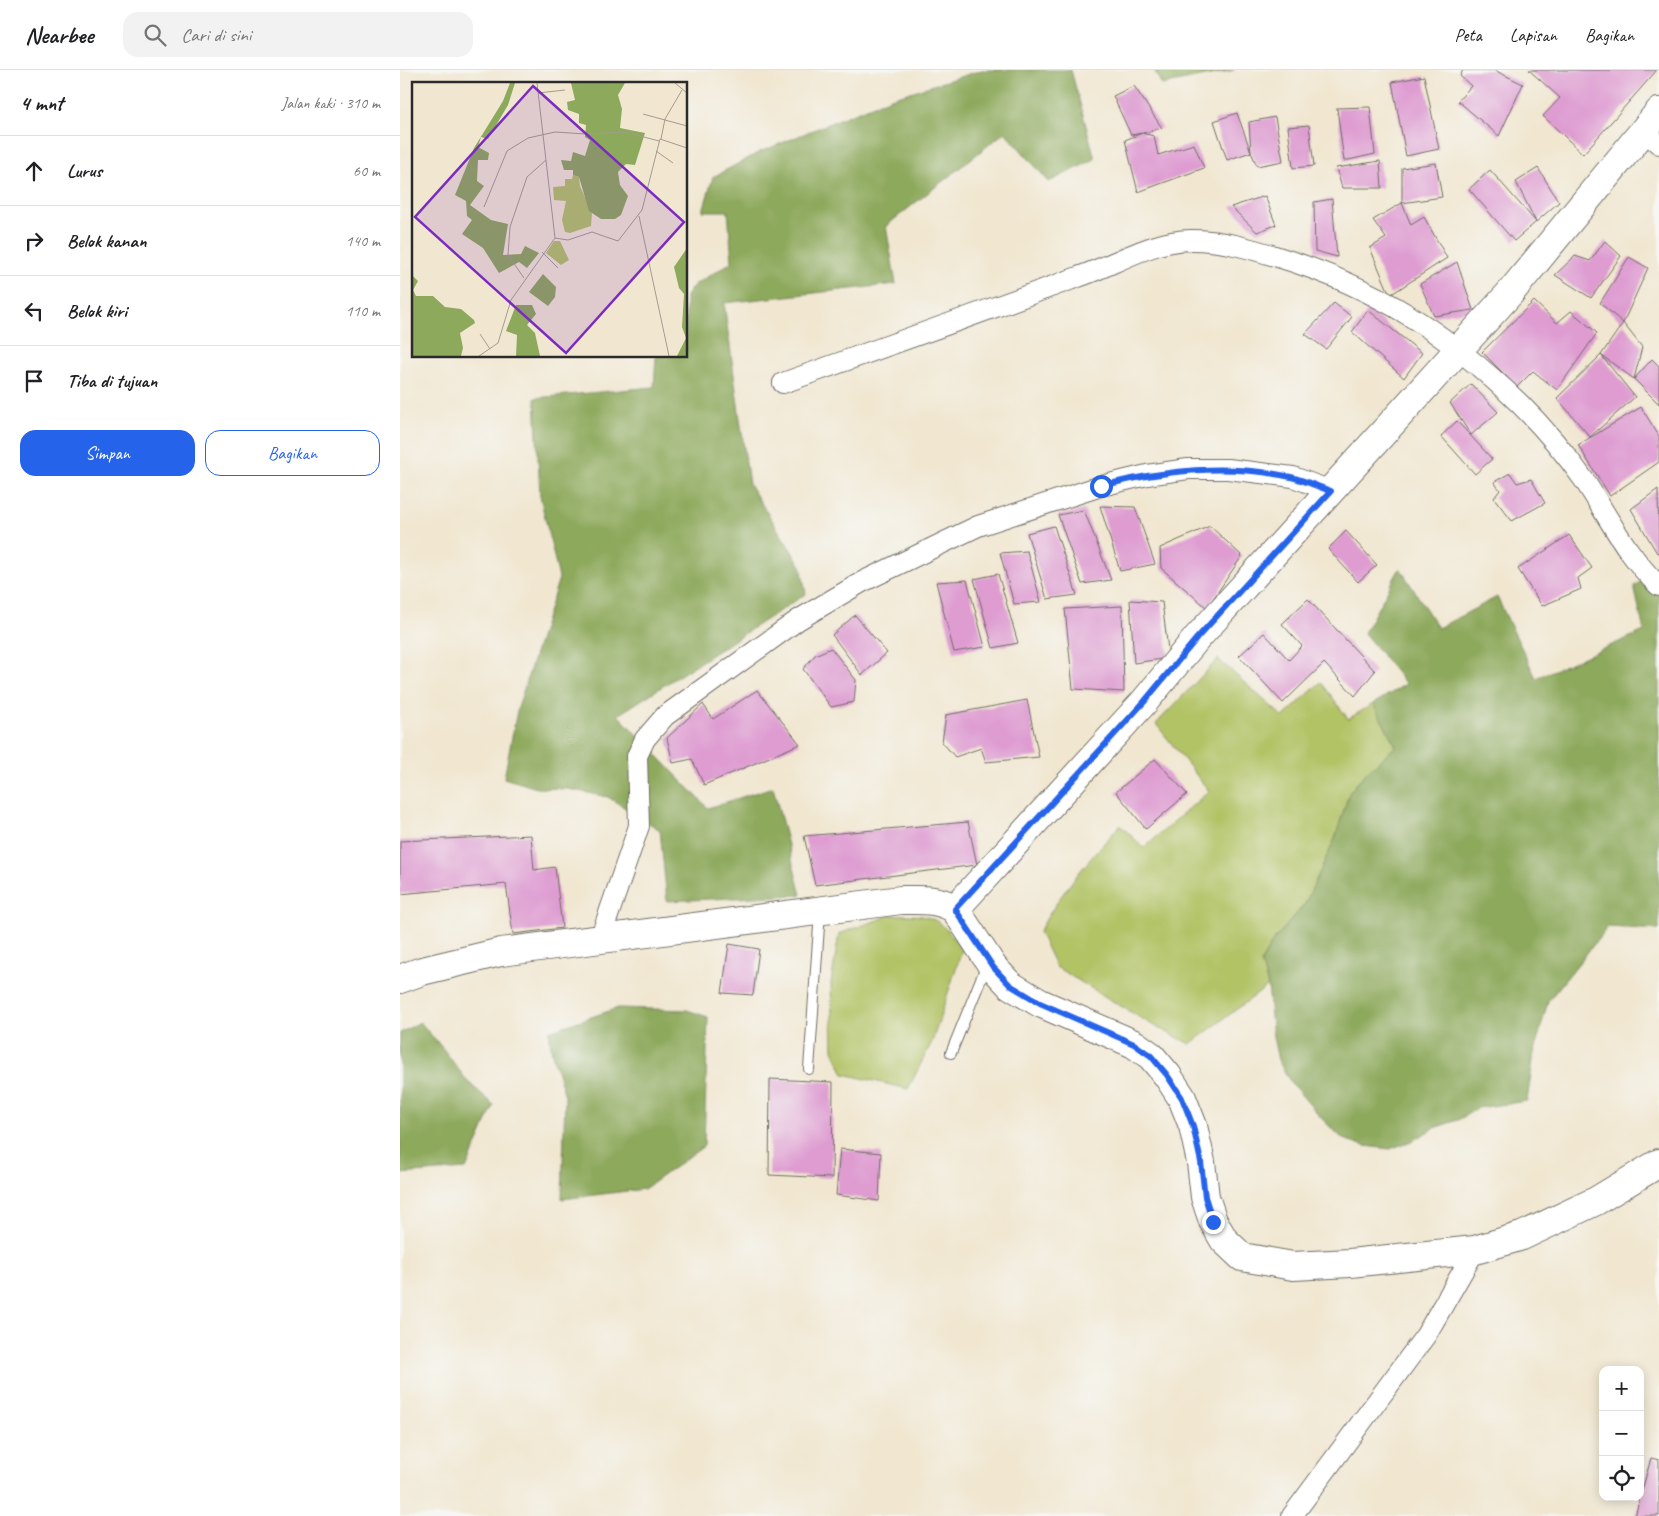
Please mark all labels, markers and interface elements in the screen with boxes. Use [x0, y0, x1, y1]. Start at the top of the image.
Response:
search box [123, 12, 473, 57]
text: Nearbee [25, 20, 93, 50]
icon: search [141, 21, 169, 49]
text: Cari di sini [181, 23, 251, 47]
text: Peta [1455, 24, 1482, 46]
text: Lapisan [1510, 24, 1557, 46]
text: Bagikan [1585, 24, 1634, 46]
inset map [412, 82, 688, 358]
text: 4 mnt [20, 90, 63, 116]
text: Jalan kaki · 310 m [282, 93, 380, 113]
icon: ahead [20, 157, 48, 185]
text: Lurus [67, 159, 102, 183]
text: 60 m [353, 161, 380, 181]
icon: right [20, 227, 48, 255]
text: Belok kanan [67, 229, 146, 253]
text: 140 m [346, 231, 380, 251]
icon: left [20, 297, 48, 325]
text: Belok kiri [67, 299, 127, 323]
text: 110 m [346, 301, 380, 321]
icon: arrive [20, 367, 48, 395]
text: Tiba di tujuan [67, 369, 157, 393]
button: Simpan [20, 430, 195, 476]
button: Bagikan [205, 430, 380, 476]
route start [1090, 475, 1113, 498]
route end [1202, 1211, 1225, 1234]
map controls [1599, 1366, 1644, 1501]
button: + [1599, 1366, 1644, 1411]
button: − [1599, 1411, 1644, 1456]
button: locate [1599, 1456, 1644, 1501]

